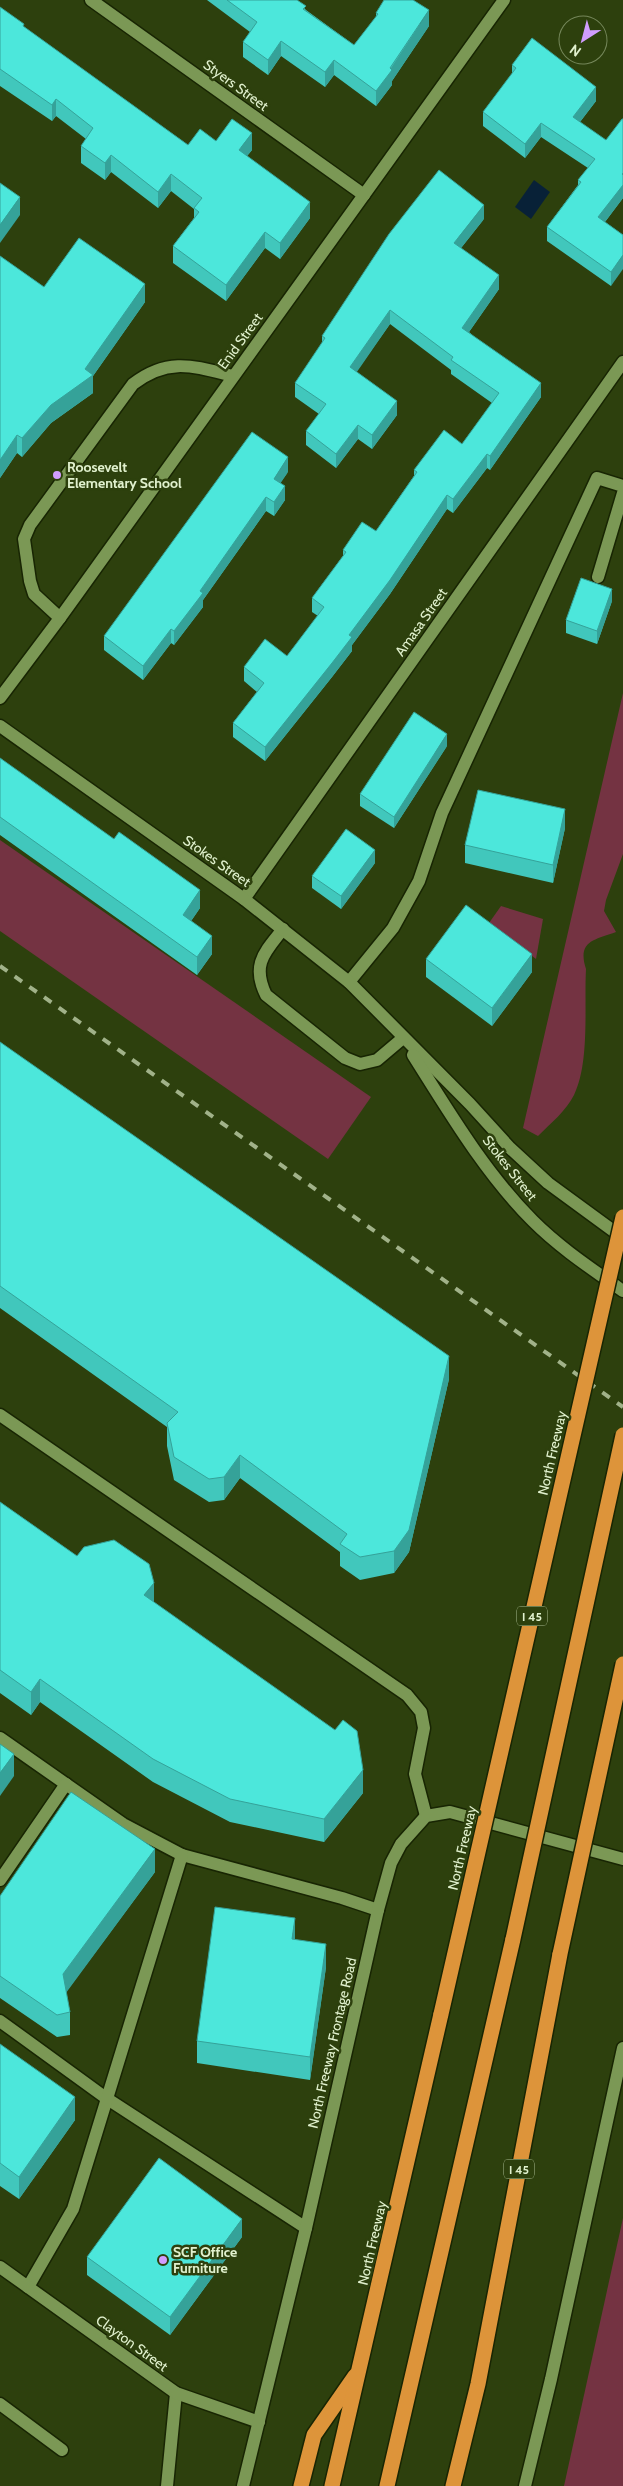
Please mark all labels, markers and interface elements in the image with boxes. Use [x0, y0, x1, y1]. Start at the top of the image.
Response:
north arrow [558, 15, 608, 65]
text: N [566, 40, 585, 61]
street label: Styers Street [200, 55, 272, 115]
street label: Enid Street [214, 309, 267, 373]
place label: Roosevelt Elementary School [67, 458, 182, 492]
marker: Roosevelt Elementary School [51, 469, 63, 481]
street label: Amasa Street [391, 584, 451, 660]
street label: Stokes Street [180, 831, 254, 891]
street label: Stokes Street [479, 1132, 541, 1205]
street label: North Freeway [534, 1409, 570, 1497]
road number: I 45 [517, 1606, 547, 1625]
street label: North Freeway [444, 1804, 480, 1892]
street label: North Freeway Frontage Road [304, 1956, 360, 2130]
road number: I 45 [504, 2160, 534, 2178]
street label: North Freeway [354, 2199, 390, 2287]
place label: SCF Office Furniture [173, 2243, 237, 2277]
marker: SCF Office Furniture [157, 2254, 169, 2266]
street label: Clayton Street [92, 2311, 172, 2375]

